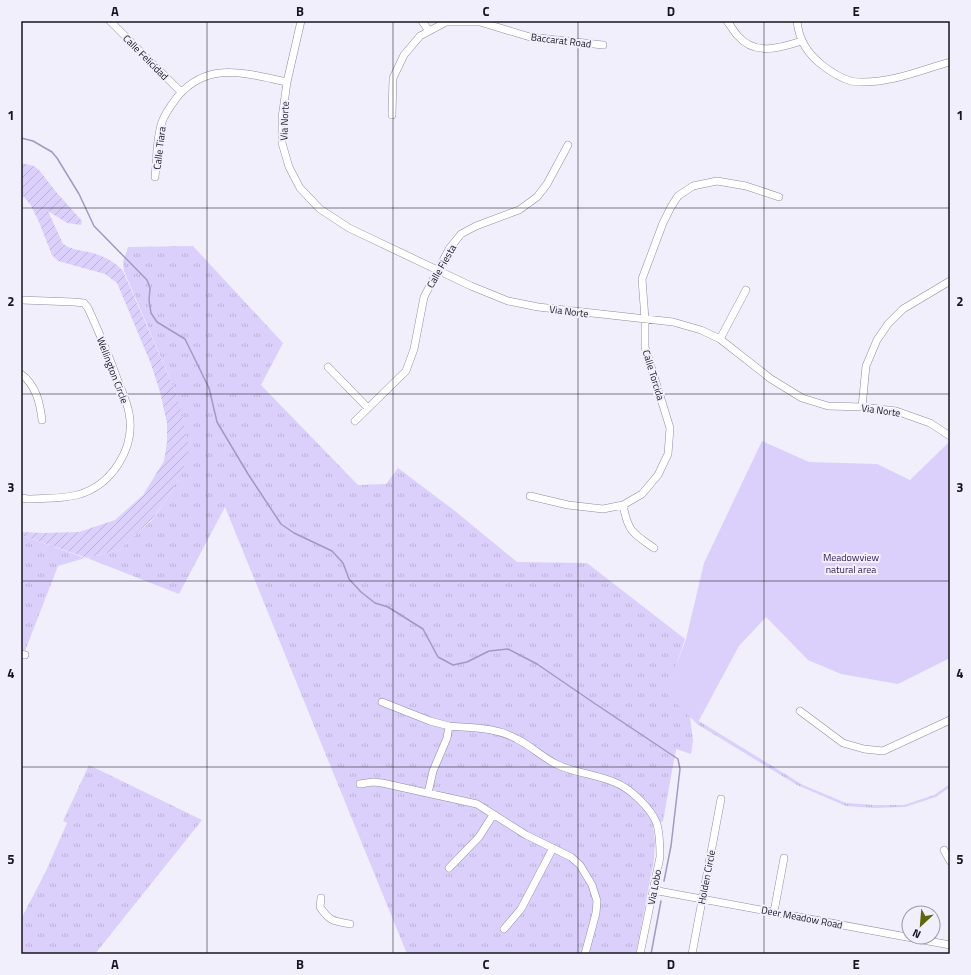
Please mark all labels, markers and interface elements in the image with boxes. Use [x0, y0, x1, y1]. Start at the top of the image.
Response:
text: A [111, 1, 119, 21]
text: B [296, 1, 304, 21]
text: C [482, 1, 490, 21]
text: D [667, 1, 675, 21]
text: E [852, 1, 860, 21]
street label: Baccarat Road [530, 29, 592, 52]
street label: Calle Felicidad [119, 31, 172, 84]
street label: Via Norte [276, 101, 293, 141]
text: 1 [7, 105, 15, 125]
text: 1 [956, 105, 964, 125]
street label: Calle Tiara [149, 126, 170, 170]
street label: Calle Fiesta [423, 242, 460, 291]
text: 2 [7, 291, 15, 311]
text: 2 [956, 291, 964, 311]
street label: Via Norte [549, 302, 589, 321]
street label: Wellington Circle [93, 335, 132, 406]
street label: Calle Torcida [639, 348, 668, 402]
street label: Via Norte [860, 400, 901, 421]
text: 3 [7, 477, 15, 497]
text: 3 [956, 477, 964, 497]
park label: Meadowview natural area [823, 550, 879, 577]
text: 4 [7, 663, 15, 683]
text: 4 [956, 663, 964, 683]
text: 5 [7, 849, 15, 869]
street label: Holden Circle [694, 849, 719, 905]
text: 5 [956, 849, 964, 869]
street label: Via Lobo [644, 868, 665, 906]
street label: Deer Meadow Road [760, 902, 844, 933]
north arrow [901, 905, 941, 945]
text: N [910, 925, 924, 943]
text: A [111, 954, 119, 974]
text: B [296, 954, 304, 974]
text: C [482, 954, 490, 974]
text: D [667, 954, 675, 974]
text: E [852, 954, 860, 974]

